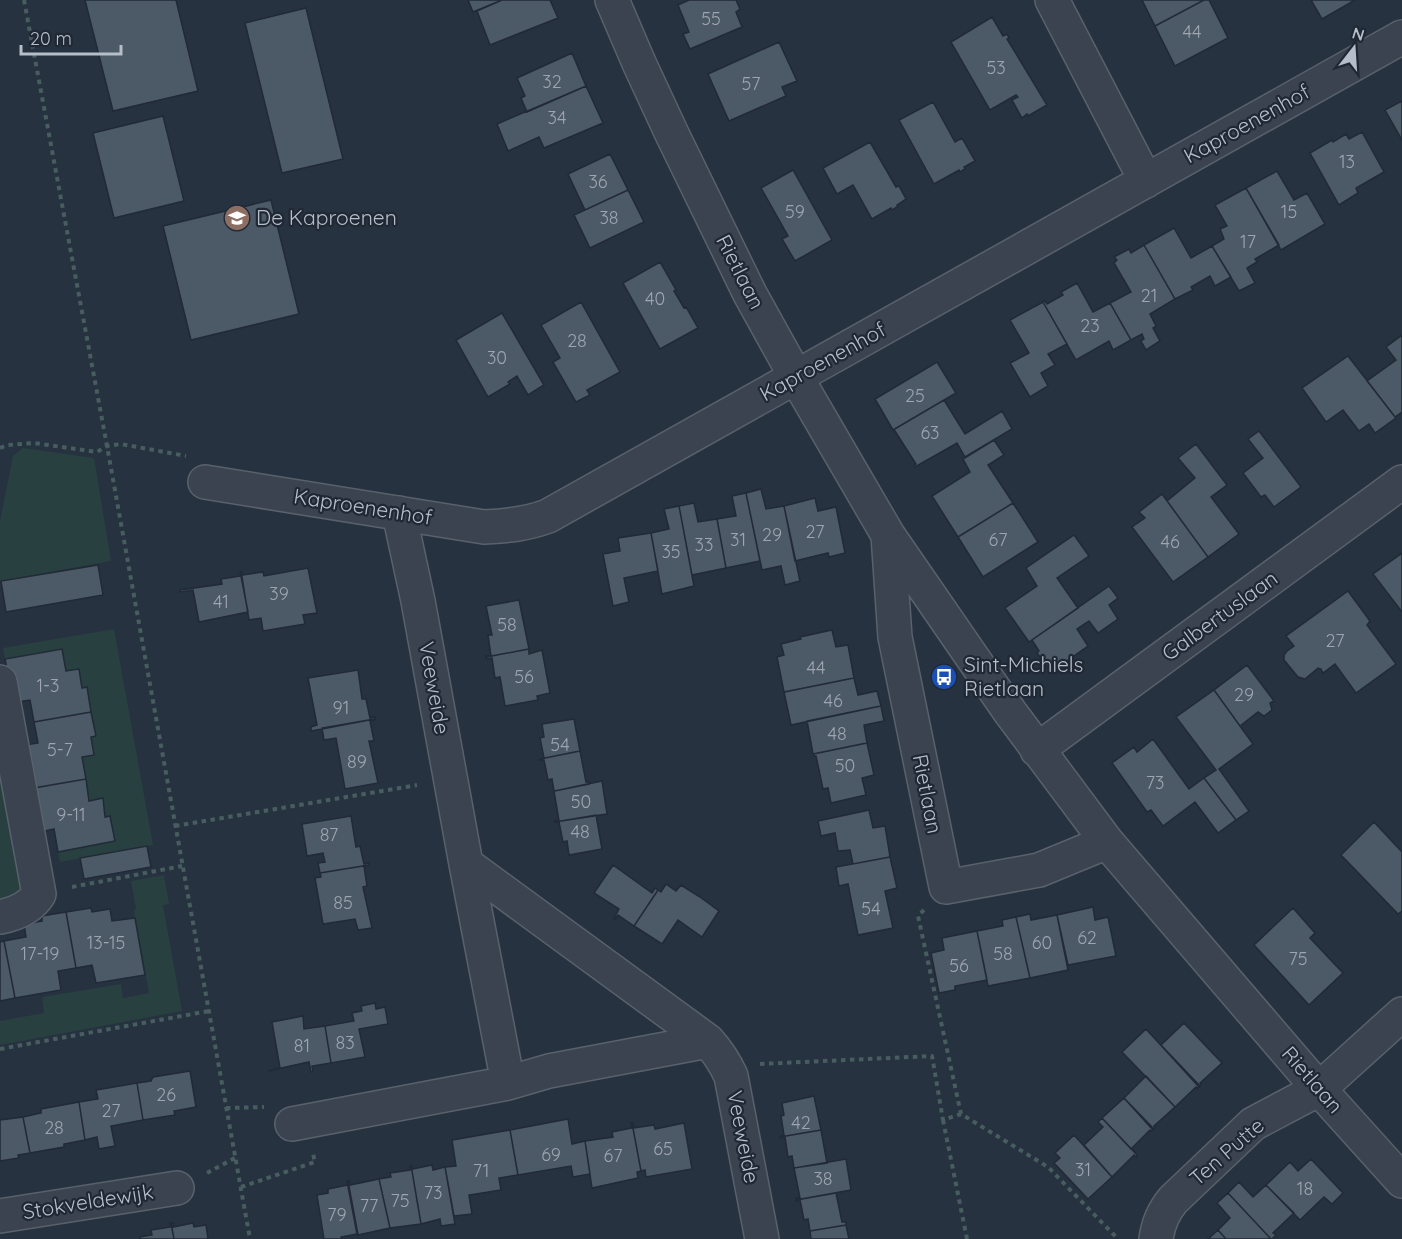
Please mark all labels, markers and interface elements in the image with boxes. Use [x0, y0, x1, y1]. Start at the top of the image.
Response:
house number: 55 [701, 7, 721, 30]
scale bar [21, 18, 122, 56]
north arrow [1324, 18, 1384, 78]
house number: 44 [1183, 20, 1201, 43]
text: N [1350, 22, 1367, 45]
text: 20 m [30, 27, 72, 50]
house number: 53 [986, 56, 1006, 79]
house number: 32 [542, 70, 562, 93]
house number: 57 [741, 72, 761, 95]
street label: Kaproenenhof [1179, 78, 1314, 168]
house number: 34 [548, 106, 566, 129]
house number: 13 [1339, 150, 1355, 173]
house number: 36 [588, 170, 608, 193]
house number: 59 [785, 200, 805, 223]
house number: 15 [1281, 200, 1297, 223]
school or university icon: De Kaproenen [222, 203, 252, 233]
place label: De Kaproenen [256, 204, 397, 230]
house number: 38 [599, 206, 619, 229]
street label: Rietlaan [711, 230, 771, 313]
house number: 17 [1240, 230, 1256, 253]
house number: 21 [1141, 284, 1157, 307]
house number: 40 [645, 287, 665, 310]
house number: 23 [1080, 314, 1100, 337]
street label: Kaproenenhof [755, 316, 890, 406]
house number: 28 [567, 329, 587, 352]
house number: 30 [487, 346, 507, 369]
house number: 25 [905, 384, 925, 407]
house number: 63 [920, 421, 940, 444]
street label: Kaproenenhof [292, 482, 435, 530]
house number: 27 [806, 520, 824, 543]
house number: 29 [762, 523, 782, 546]
house number: 31 [730, 528, 746, 551]
house number: 67 [989, 528, 1007, 551]
house number: 46 [1160, 530, 1180, 553]
house number: 33 [695, 533, 713, 556]
house number: 35 [661, 540, 681, 563]
street label: Galbertuslaan [1156, 565, 1282, 666]
house number: 39 [269, 582, 289, 605]
house number: 41 [213, 590, 229, 613]
house number: 58 [497, 613, 517, 636]
house number: 27 [1326, 629, 1344, 652]
street label: Veeweide [414, 639, 456, 736]
place label: Sint-Michiels Rietlaan [964, 651, 1083, 701]
house number: 44 [807, 656, 825, 679]
bus stop icon: Sint-Michiels Rietlaan [929, 662, 959, 692]
house number: 56 [514, 665, 534, 688]
house number: 1-3 [36, 674, 60, 697]
house number: 29 [1234, 683, 1254, 706]
house number: 46 [823, 689, 843, 712]
house number: 91 [333, 696, 349, 719]
house number: 48 [827, 722, 847, 745]
house number: 54 [550, 733, 570, 756]
house number: 5-7 [47, 738, 73, 761]
house number: 89 [347, 750, 367, 773]
street label: Rietlaan [908, 752, 948, 836]
house number: 50 [835, 754, 855, 777]
house number: 73 [1146, 771, 1164, 794]
house number: 50 [571, 790, 591, 813]
house number: 9-11 [56, 803, 86, 826]
house number: 48 [570, 820, 590, 843]
house number: 87 [320, 823, 338, 846]
house number: 85 [333, 891, 353, 914]
house number: 54 [861, 897, 881, 920]
house number: 62 [1077, 926, 1097, 949]
house number: 13-15 [87, 931, 125, 954]
house number: 60 [1032, 931, 1052, 954]
house number: 17-19 [21, 942, 59, 965]
house number: 58 [993, 942, 1013, 965]
house number: 75 [1288, 947, 1308, 970]
house number: 56 [949, 954, 969, 977]
house number: 83 [335, 1031, 355, 1054]
house number: 81 [294, 1034, 310, 1057]
street label: Rietlaan [1277, 1041, 1349, 1118]
house number: 26 [156, 1083, 176, 1106]
street label: Veeweide [722, 1088, 766, 1185]
house number: 27 [102, 1099, 120, 1122]
house number: 42 [791, 1111, 811, 1134]
street label: Ten Putte [1184, 1112, 1269, 1191]
house number: 28 [44, 1116, 64, 1139]
house number: 65 [653, 1137, 673, 1160]
house number: 69 [541, 1143, 561, 1166]
house number: 67 [604, 1144, 622, 1167]
house number: 31 [1075, 1158, 1091, 1181]
house number: 71 [473, 1159, 489, 1182]
house number: 38 [813, 1167, 833, 1190]
house number: 18 [1297, 1177, 1313, 1200]
street label: Stokveldewijk [21, 1178, 155, 1224]
house number: 73 [424, 1181, 442, 1204]
house number: 75 [390, 1189, 410, 1212]
house number: 77 [360, 1194, 378, 1217]
house number: 79 [327, 1203, 347, 1226]

